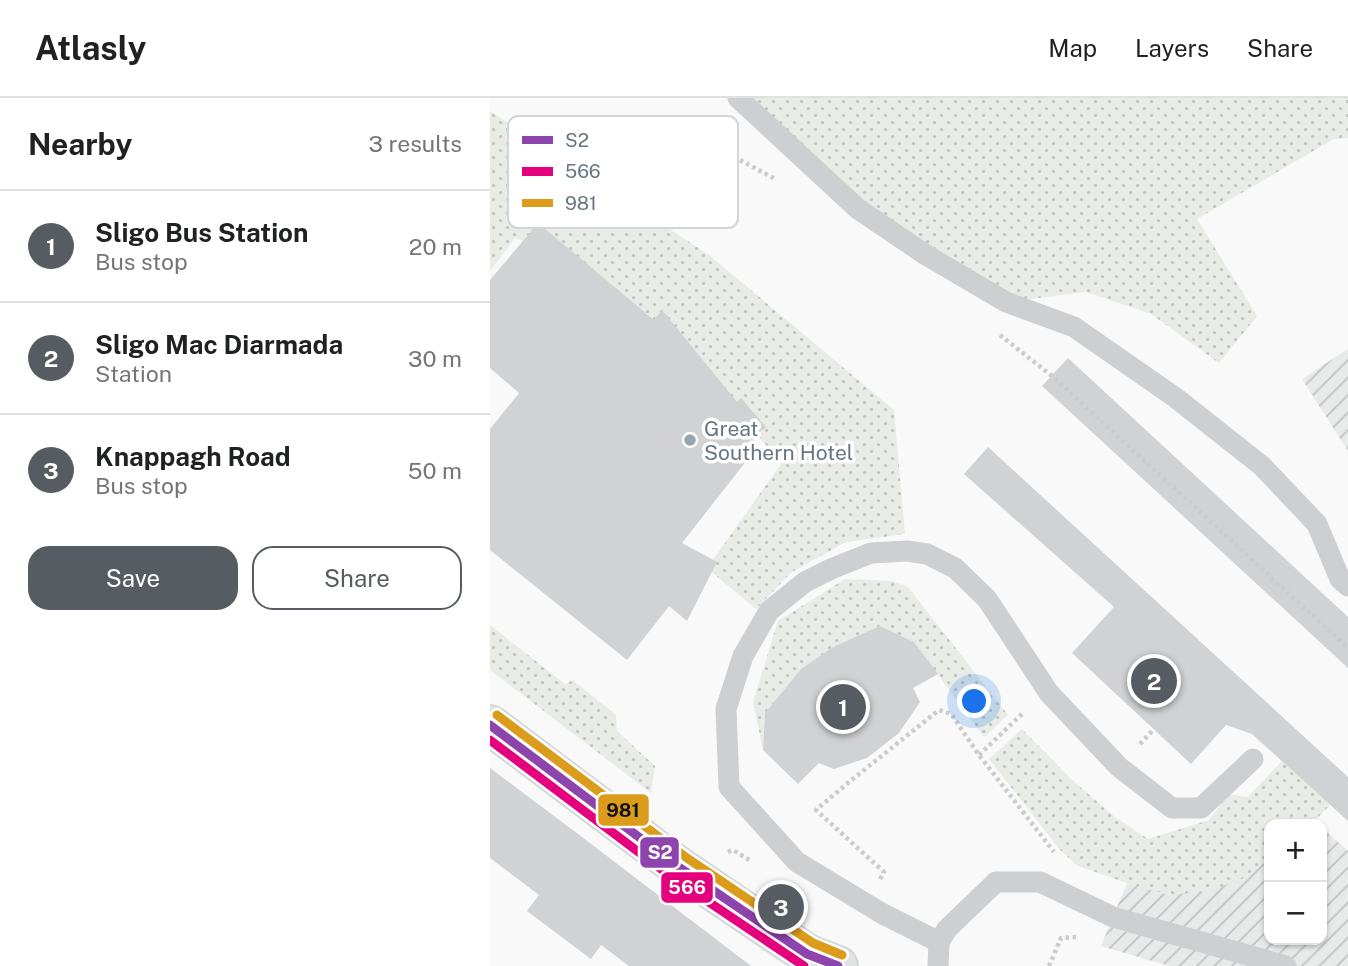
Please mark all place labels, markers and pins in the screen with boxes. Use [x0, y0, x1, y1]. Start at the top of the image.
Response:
place label: Great Southern Hotel [704, 416, 853, 465]
marker: Great Southern Hotel [682, 432, 698, 448]
pin: 2 [1131, 655, 1177, 707]
pin: 1 [820, 681, 866, 733]
pin: 3 [758, 881, 804, 933]

